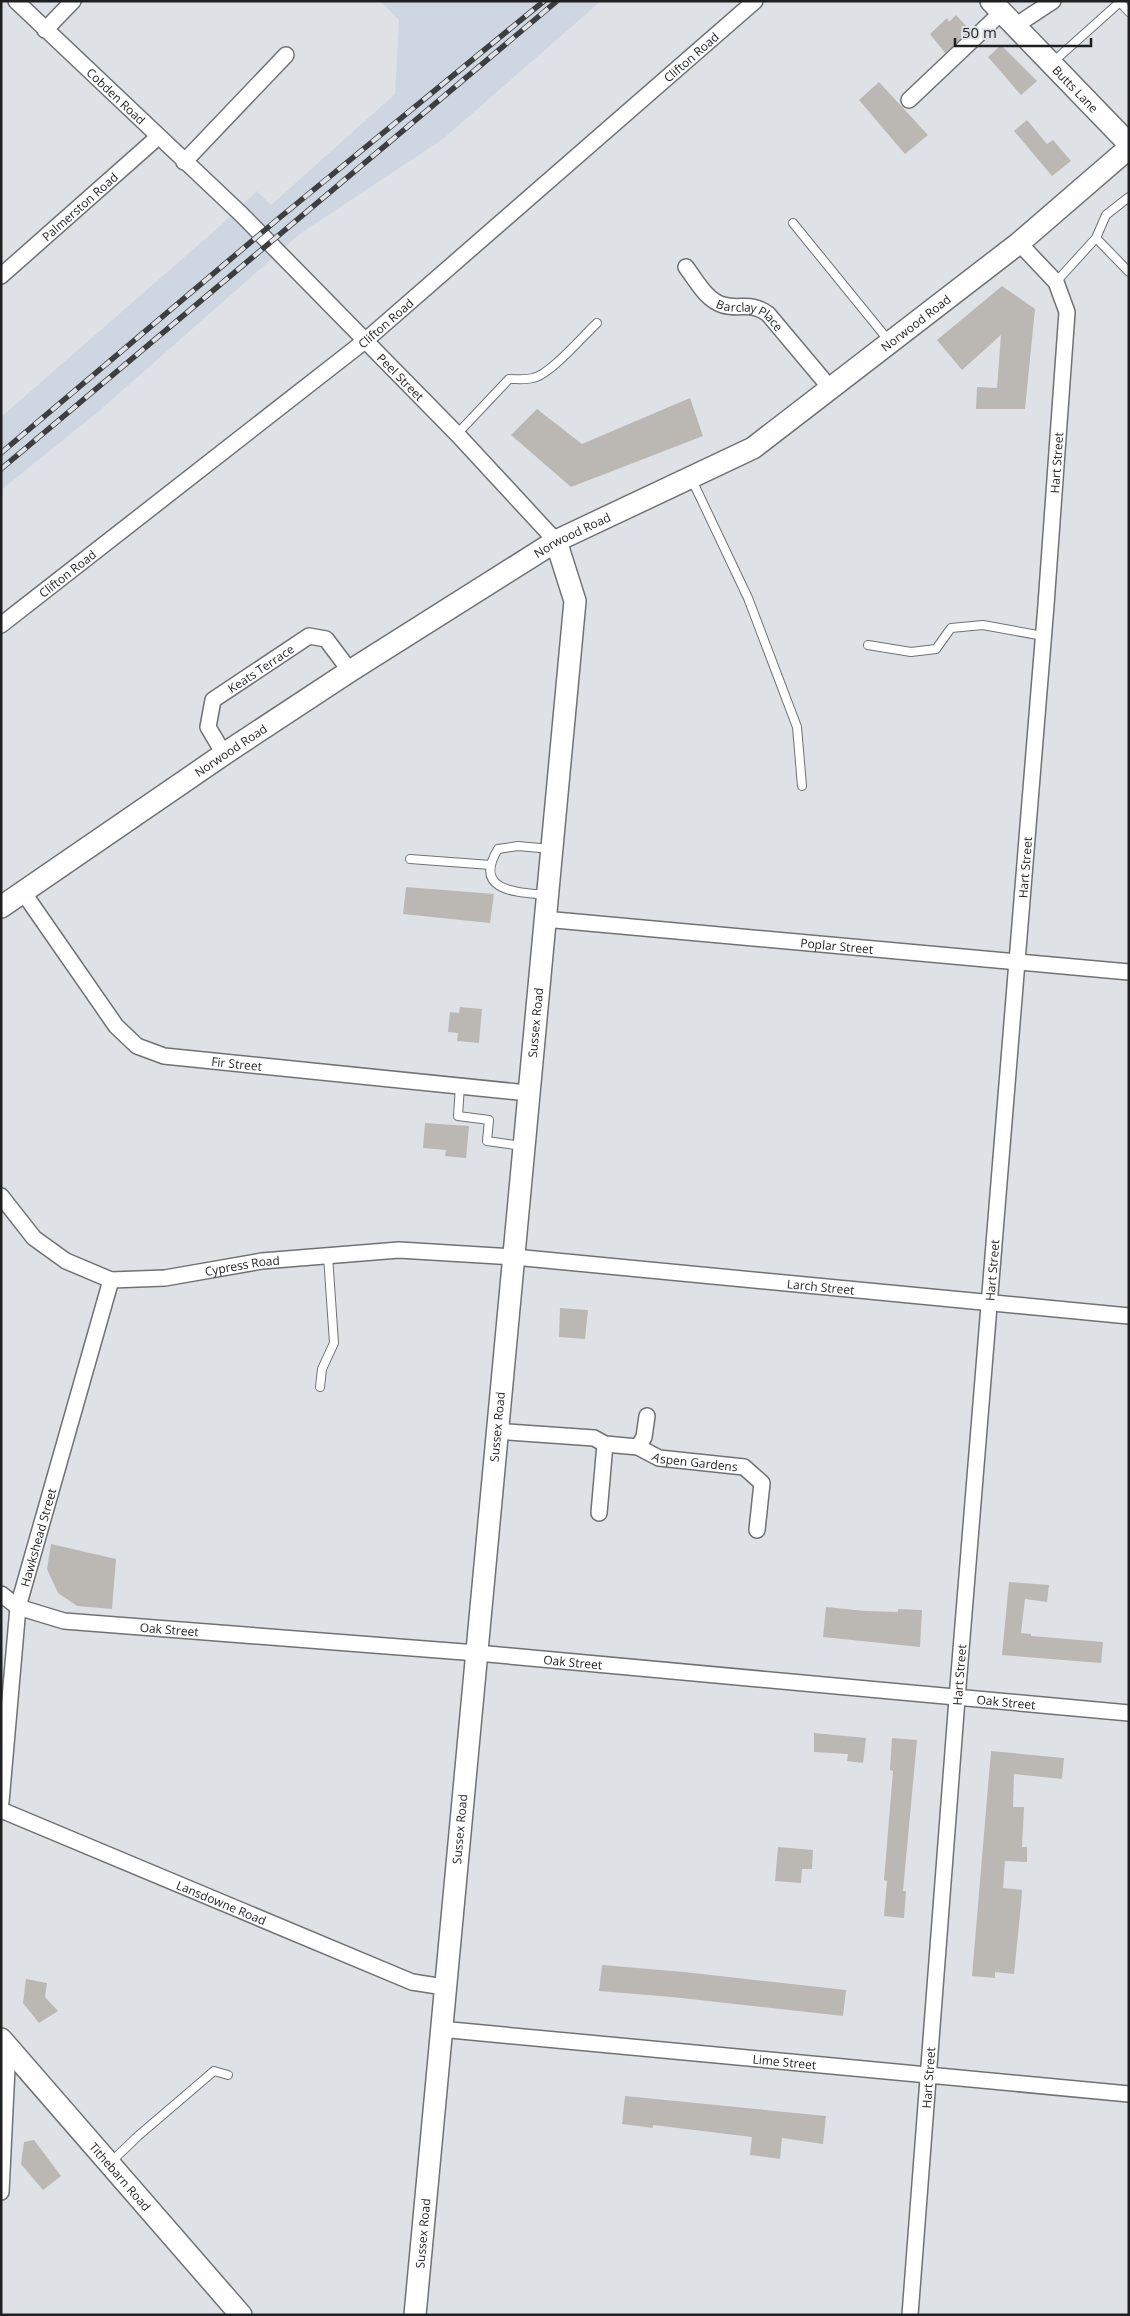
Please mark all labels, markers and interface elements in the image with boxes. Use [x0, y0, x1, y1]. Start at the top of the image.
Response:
scale bar [955, 15, 1091, 47]
text: 50 m [962, 22, 997, 42]
street label: Clifton Road [660, 28, 722, 86]
street label: Butts Lane [1049, 61, 1103, 116]
street label: Cobden Road [83, 64, 149, 128]
street label: Palmerston Road [38, 168, 121, 245]
street label: Norwood Road [877, 290, 954, 355]
street label: Clifton Road [354, 294, 417, 352]
street label: Barclay Place [714, 295, 787, 335]
street label: Peel Street [374, 349, 428, 404]
street label: Hart Street [1046, 432, 1067, 494]
street label: Norwood Road [530, 508, 613, 561]
street label: Clifton Road [35, 546, 99, 601]
street label: Keats Terrace [224, 640, 297, 697]
street label: Norwood Road [191, 720, 270, 781]
street label: Hart Street [1014, 836, 1036, 899]
street label: Poplar Street [800, 934, 874, 957]
street label: Sussex Road [523, 987, 547, 1058]
street label: Fir Street [211, 1052, 263, 1074]
street label: Hart Street [981, 1239, 1003, 1301]
street label: Cypress Road [203, 1251, 280, 1279]
street label: Larch Street [786, 1275, 855, 1298]
street label: Sussex Road [485, 1391, 509, 1462]
street label: Aspen Gardens [649, 1448, 739, 1475]
street label: Hawkshead Street [16, 1486, 60, 1589]
street label: Oak Street [139, 1618, 199, 1640]
street label: Hart Street [948, 1644, 970, 1706]
street label: Oak Street [543, 1651, 603, 1673]
street label: Oak Street [976, 1691, 1036, 1713]
street label: Sussex Road [448, 1793, 471, 1865]
street label: Lansdowne Road [174, 1876, 269, 1929]
street label: Hart Street [917, 2046, 939, 2109]
street label: Lime Street [752, 2050, 817, 2073]
street label: Tithebarn Road [86, 2138, 155, 2214]
street label: Sussex Road [411, 2198, 434, 2269]

